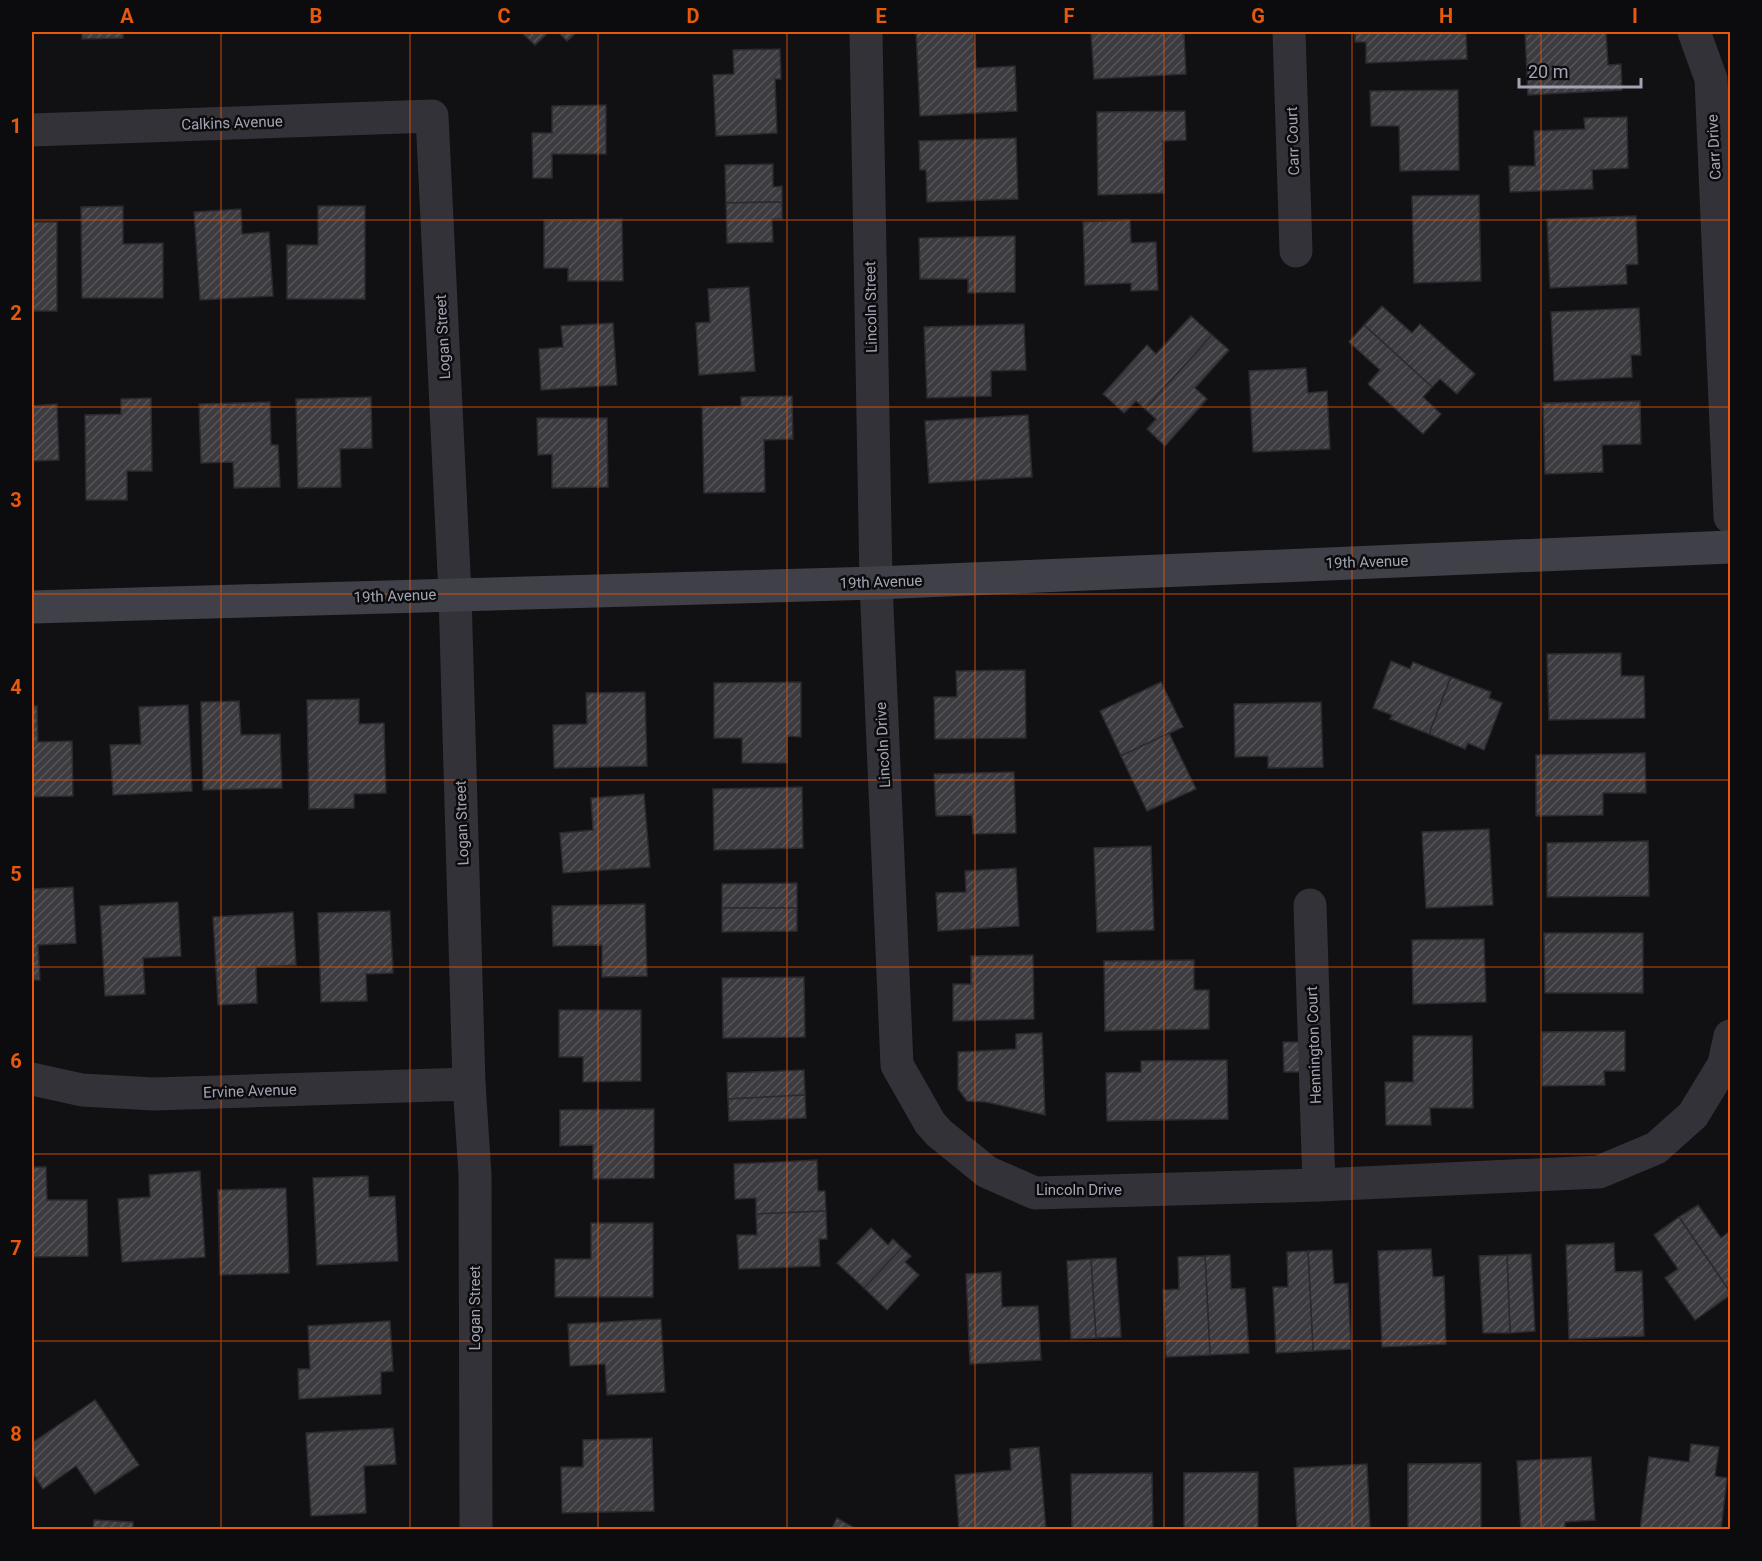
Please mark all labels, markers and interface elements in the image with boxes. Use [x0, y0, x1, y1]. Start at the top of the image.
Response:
text: A [120, 4, 134, 28]
text: B [310, 4, 322, 28]
text: C [497, 4, 511, 28]
text: D [687, 4, 700, 28]
text: E [875, 4, 887, 28]
text: F [1064, 4, 1075, 28]
text: G [1251, 4, 1265, 28]
text: H [1439, 4, 1453, 28]
text: I [1632, 4, 1638, 28]
scale bar [1519, 51, 1640, 89]
text: 20 m [1528, 61, 1568, 82]
street label: Carr Court [1283, 106, 1303, 176]
street label: Calkins Avenue [181, 112, 283, 134]
text: 1 [10, 114, 22, 138]
street label: Carr Drive [1703, 114, 1725, 180]
street label: Lincoln Street [861, 261, 881, 353]
street label: Logan Street [432, 294, 454, 380]
text: 2 [10, 301, 22, 325]
text: 3 [10, 488, 22, 512]
street label: 19th Avenue [1325, 552, 1409, 572]
street label: 19th Avenue [839, 572, 923, 592]
street label: 19th Avenue [353, 586, 437, 606]
text: 4 [10, 675, 22, 699]
street label: Lincoln Drive [872, 702, 894, 788]
street label: Logan Street [452, 780, 472, 866]
text: 5 [10, 862, 22, 886]
street label: Hennington Court [1303, 986, 1325, 1104]
text: 6 [10, 1049, 22, 1073]
street label: Ervine Avenue [203, 1080, 297, 1102]
street label: Lincoln Drive [1036, 1181, 1122, 1199]
text: 7 [10, 1236, 22, 1260]
street label: Logan Street [466, 1266, 484, 1350]
text: 8 [10, 1422, 22, 1446]

